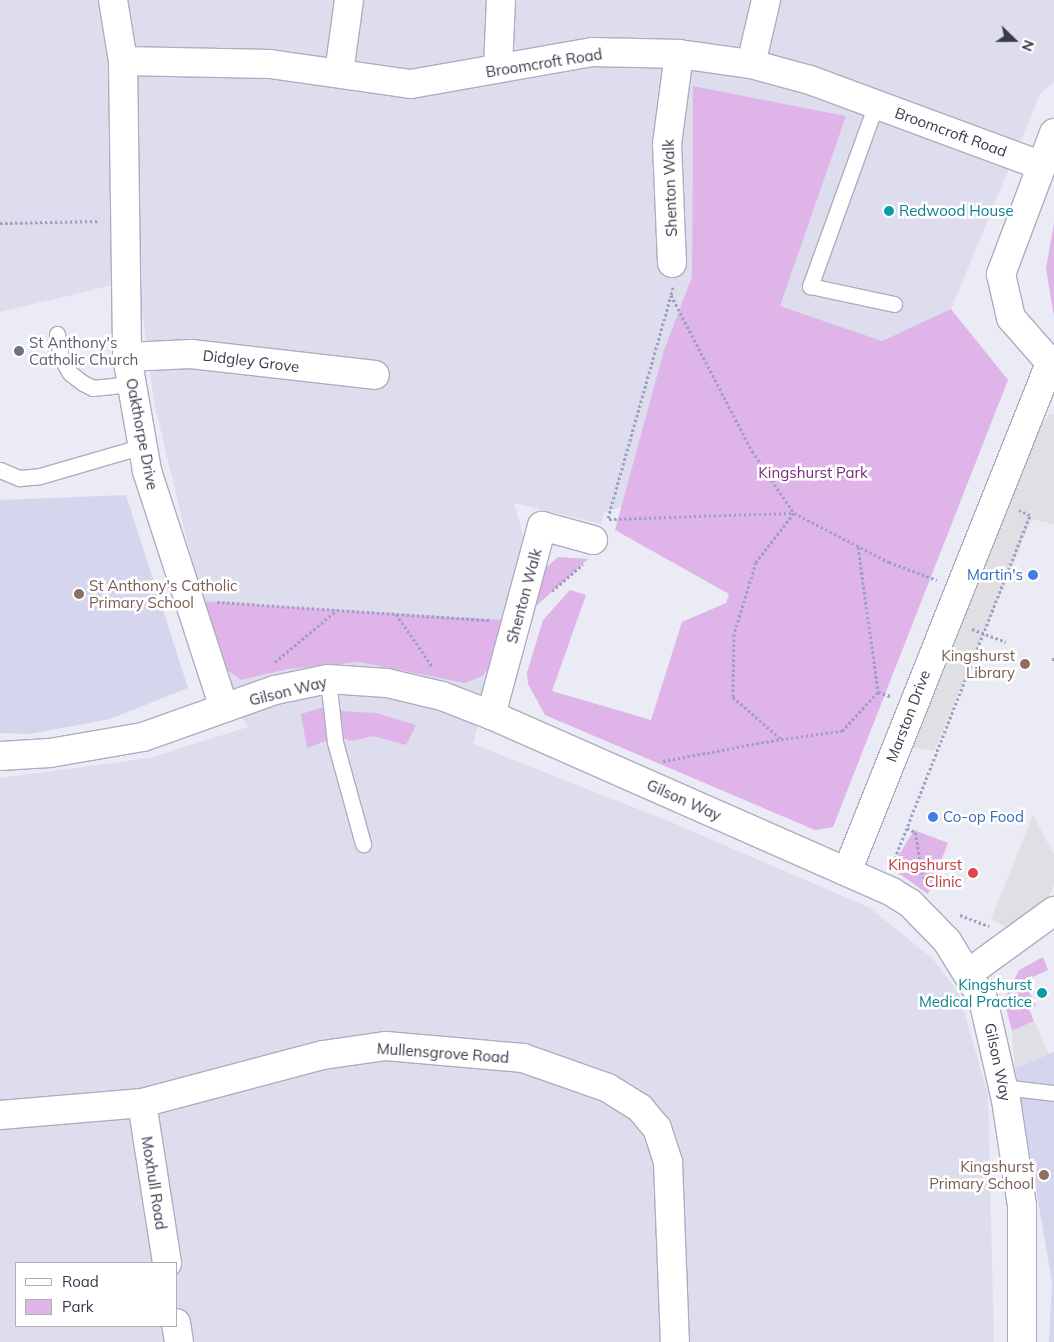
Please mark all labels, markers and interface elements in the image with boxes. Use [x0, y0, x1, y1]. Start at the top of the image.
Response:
north arrow [989, 15, 1039, 65]
text: N [1018, 37, 1038, 54]
street label: Broomcroft Road [484, 45, 604, 81]
street label: Broomcroft Road [893, 103, 1009, 161]
street label: Shenton Walk [659, 139, 681, 237]
place label: Redwood House [899, 202, 1014, 220]
marker: Redwood House [883, 205, 895, 217]
place label: St Anthony's Catholic Church [29, 333, 138, 368]
marker: St Anthony's Catholic Church [13, 345, 25, 357]
street label: Didgley Grove [202, 346, 300, 376]
street label: Oakthorpe Drive [122, 377, 162, 491]
park label: Kingshurst Park [758, 464, 868, 482]
street label: Shenton Walk [503, 547, 545, 645]
place label: Martin's [967, 566, 1023, 584]
marker: Martin's [1027, 569, 1039, 581]
place label: St Anthony's Catholic Primary School [89, 576, 237, 611]
marker: St Anthony's Catholic Primary School [73, 588, 85, 600]
place label: Kingshurst Library [941, 646, 1015, 681]
marker: Kingshurst Library [1019, 658, 1031, 670]
street label: Marston Drive [882, 667, 934, 765]
street label: Gilson Way [247, 673, 329, 709]
street label: Gilson Way [644, 776, 724, 824]
place label: Co-op Food [943, 808, 1024, 826]
marker: Co-op Food [927, 811, 939, 823]
place label: Kingshurst Clinic [888, 855, 962, 890]
marker: Kingshurst Clinic [966, 866, 980, 880]
place label: Kingshurst Medical Practice [919, 975, 1032, 1010]
marker: Kingshurst Medical Practice [1036, 987, 1048, 999]
street label: Gilson Way [981, 1021, 1015, 1103]
street label: Mullensgrove Road [376, 1039, 510, 1067]
street label: Moxhull Road [138, 1135, 170, 1231]
place label: Kingshurst Primary School [929, 1157, 1034, 1192]
marker: Kingshurst Primary School [1038, 1169, 1050, 1181]
legend [15, 1262, 178, 1327]
text: Road [62, 1272, 99, 1291]
text: Park [62, 1297, 94, 1316]

